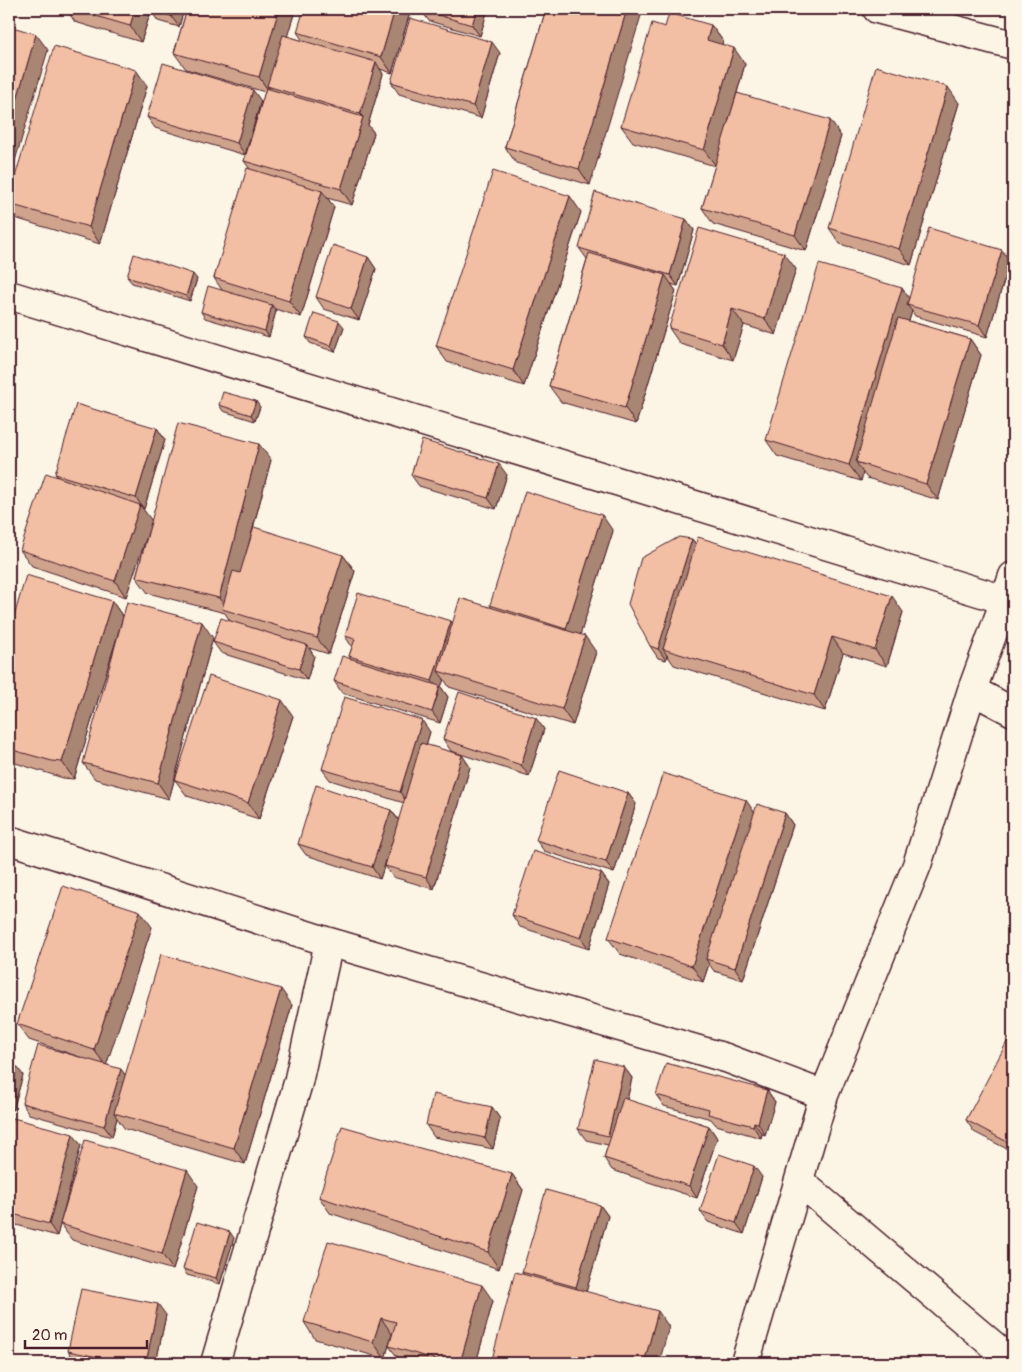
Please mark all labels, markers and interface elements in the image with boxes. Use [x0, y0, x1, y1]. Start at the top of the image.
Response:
scale bar [25, 1317, 148, 1349]
text: 20 m [32, 1326, 67, 1345]

